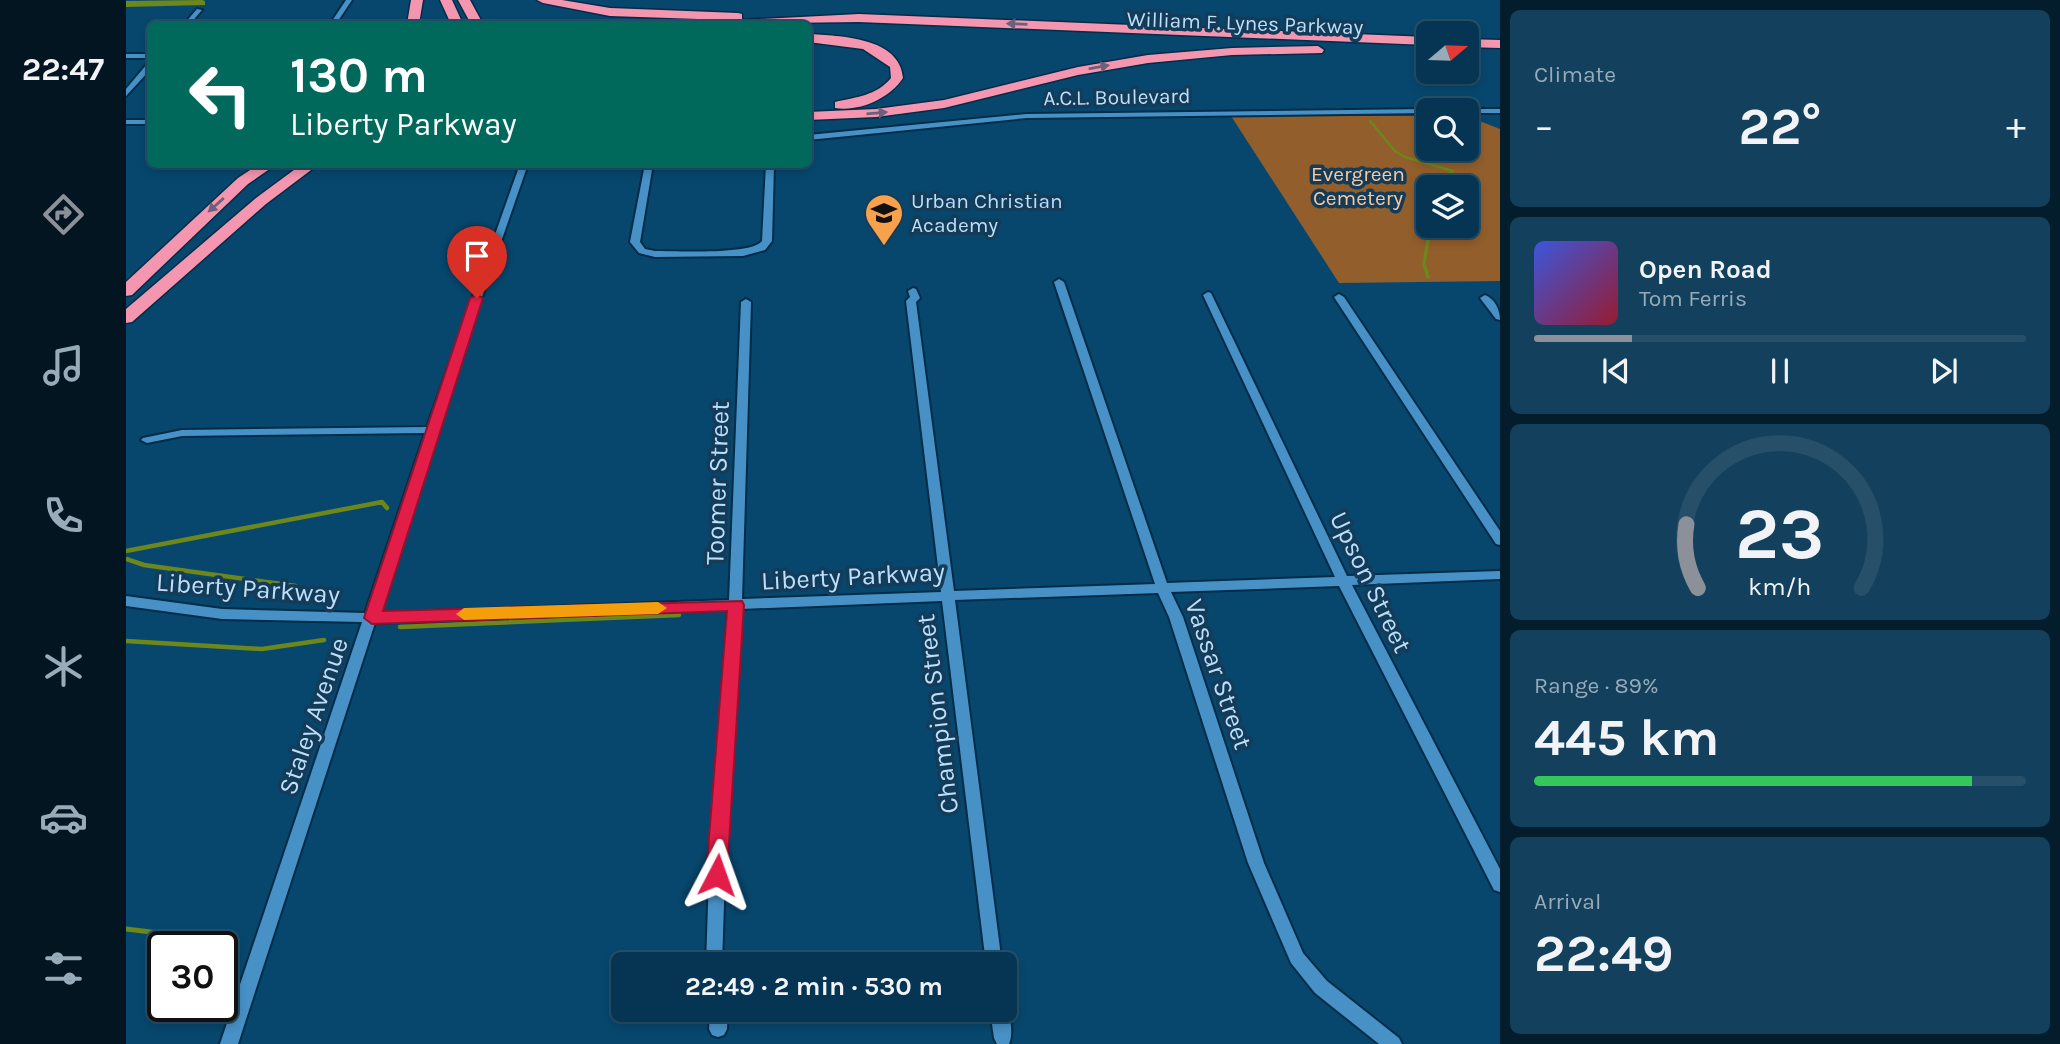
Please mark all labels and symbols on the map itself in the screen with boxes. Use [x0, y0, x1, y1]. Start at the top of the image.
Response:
street label: William F. Lynes Parkway [1126, 7, 1364, 39]
one-way arrow [1006, 18, 1028, 29]
north arrow [1416, 21, 1479, 84]
one-way arrow [1088, 61, 1110, 72]
street label: A.C.L. Boulevard [1043, 84, 1191, 110]
one-way arrow [866, 107, 888, 118]
park label: Evergreen Cemetery [1311, 162, 1405, 210]
place label: Urban Christian Academy [911, 189, 1063, 237]
school or university icon: Urban Christian Academy [863, 192, 905, 247]
one-way arrow [208, 197, 225, 213]
pin [447, 226, 507, 298]
street label: Toomer Street [699, 400, 736, 566]
street label: Upson Street [1323, 507, 1418, 658]
street label: Liberty Parkway [760, 556, 946, 597]
street label: Liberty Parkway [155, 567, 341, 610]
street label: Vassar Street [1178, 595, 1259, 753]
street label: Champion Street [910, 612, 965, 815]
street label: Staley Avenue [272, 633, 355, 799]
position arrow [680, 838, 754, 912]
speed limit sign: 30 [147, 931, 238, 1022]

